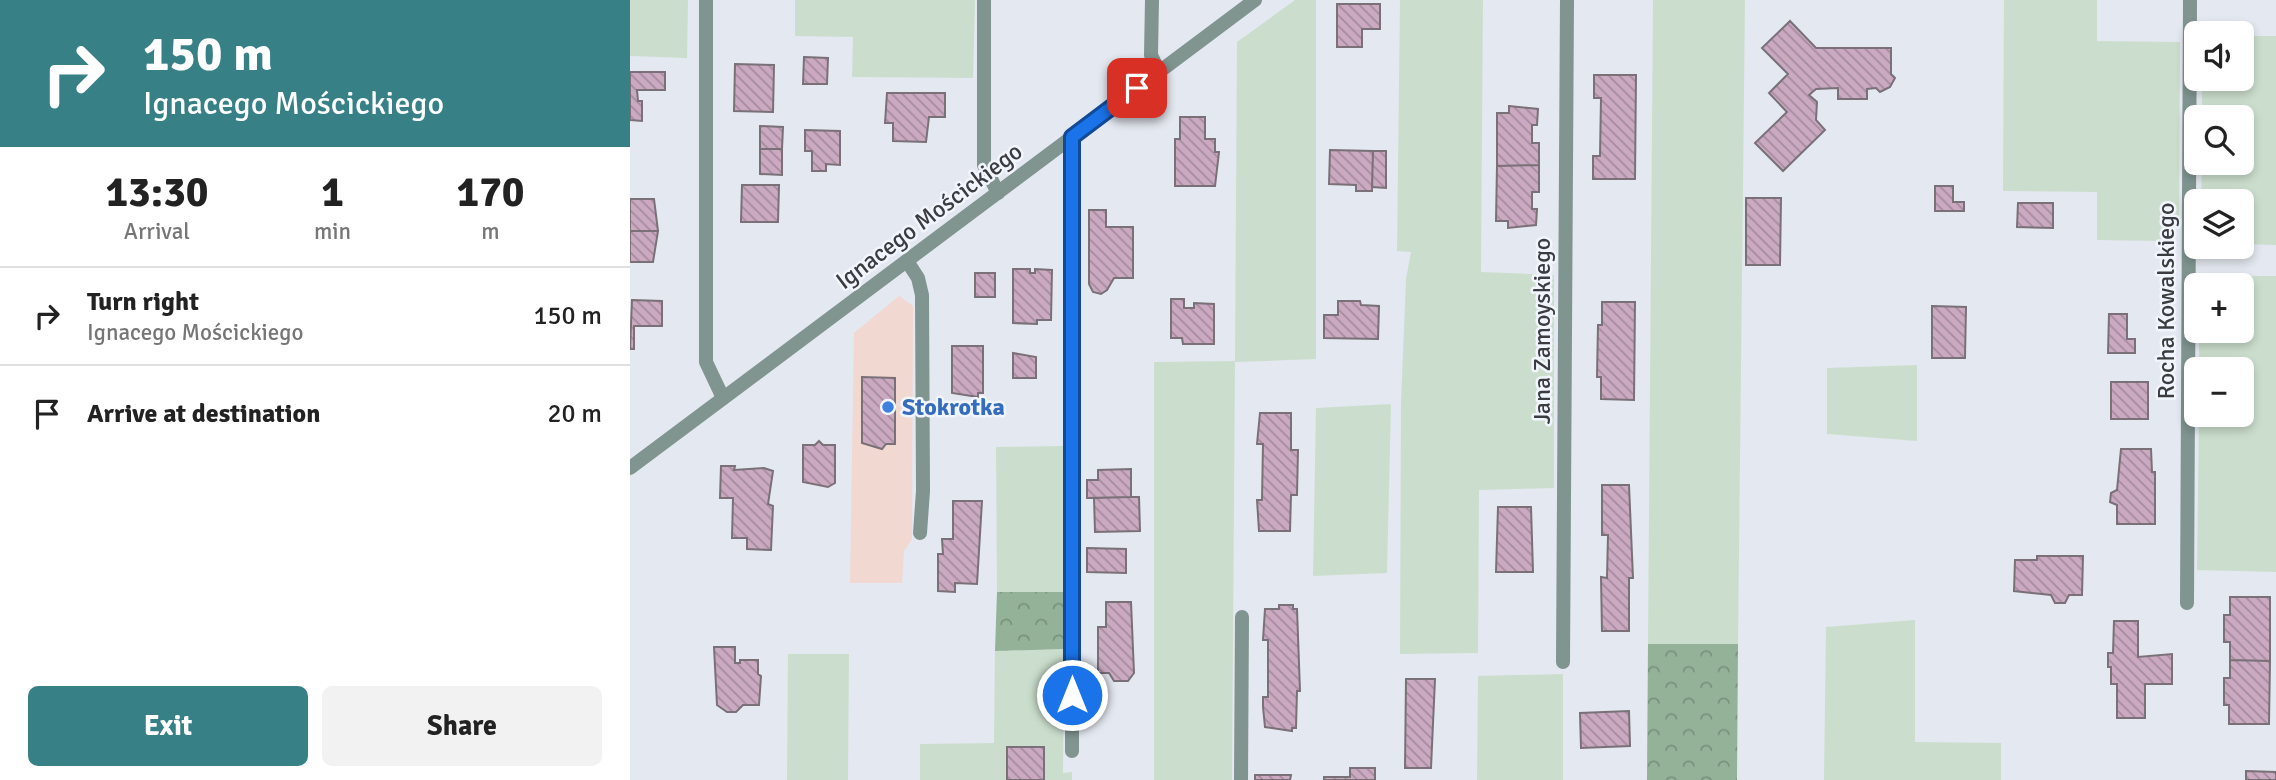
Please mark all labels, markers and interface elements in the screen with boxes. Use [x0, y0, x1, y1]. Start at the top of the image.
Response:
map controls [2184, 21, 2254, 427]
button: sound [2184, 21, 2254, 91]
text: 150 m [143, 24, 273, 84]
icon: right [28, 28, 119, 119]
pin [1107, 58, 1167, 118]
icon: arrive [1118, 69, 1156, 107]
text: Ignacego Mościckiego [143, 84, 444, 123]
button: search [2184, 105, 2254, 175]
street label: Ignacego Mościckiego [830, 136, 1028, 296]
text: 13:30 [105, 167, 209, 218]
text: 1 [321, 167, 344, 218]
text: 170 [456, 167, 525, 218]
button: layers [2184, 189, 2254, 259]
street label: Rocha Kowalskiego [2151, 203, 2181, 399]
text: Arrival [124, 217, 190, 246]
text: min [314, 217, 351, 246]
text: m [481, 217, 500, 246]
street label: Jana Zamoyskiego [1527, 238, 1557, 424]
button: + [2184, 273, 2254, 343]
text: Turn right [87, 286, 199, 318]
icon: right [28, 297, 66, 335]
text: 150 m [533, 300, 602, 332]
text: Ignacego Mościckiego [87, 318, 303, 347]
button: − [2184, 357, 2254, 427]
place label: Stokrotka [902, 392, 1005, 422]
icon: arrive [28, 395, 66, 433]
text: Arrive at destination [87, 398, 320, 430]
text: 20 m [547, 398, 602, 430]
marker: Stokrotka [880, 399, 896, 415]
position arrow [1035, 658, 1109, 732]
button: Exit [28, 686, 308, 766]
button: Share [322, 686, 602, 766]

